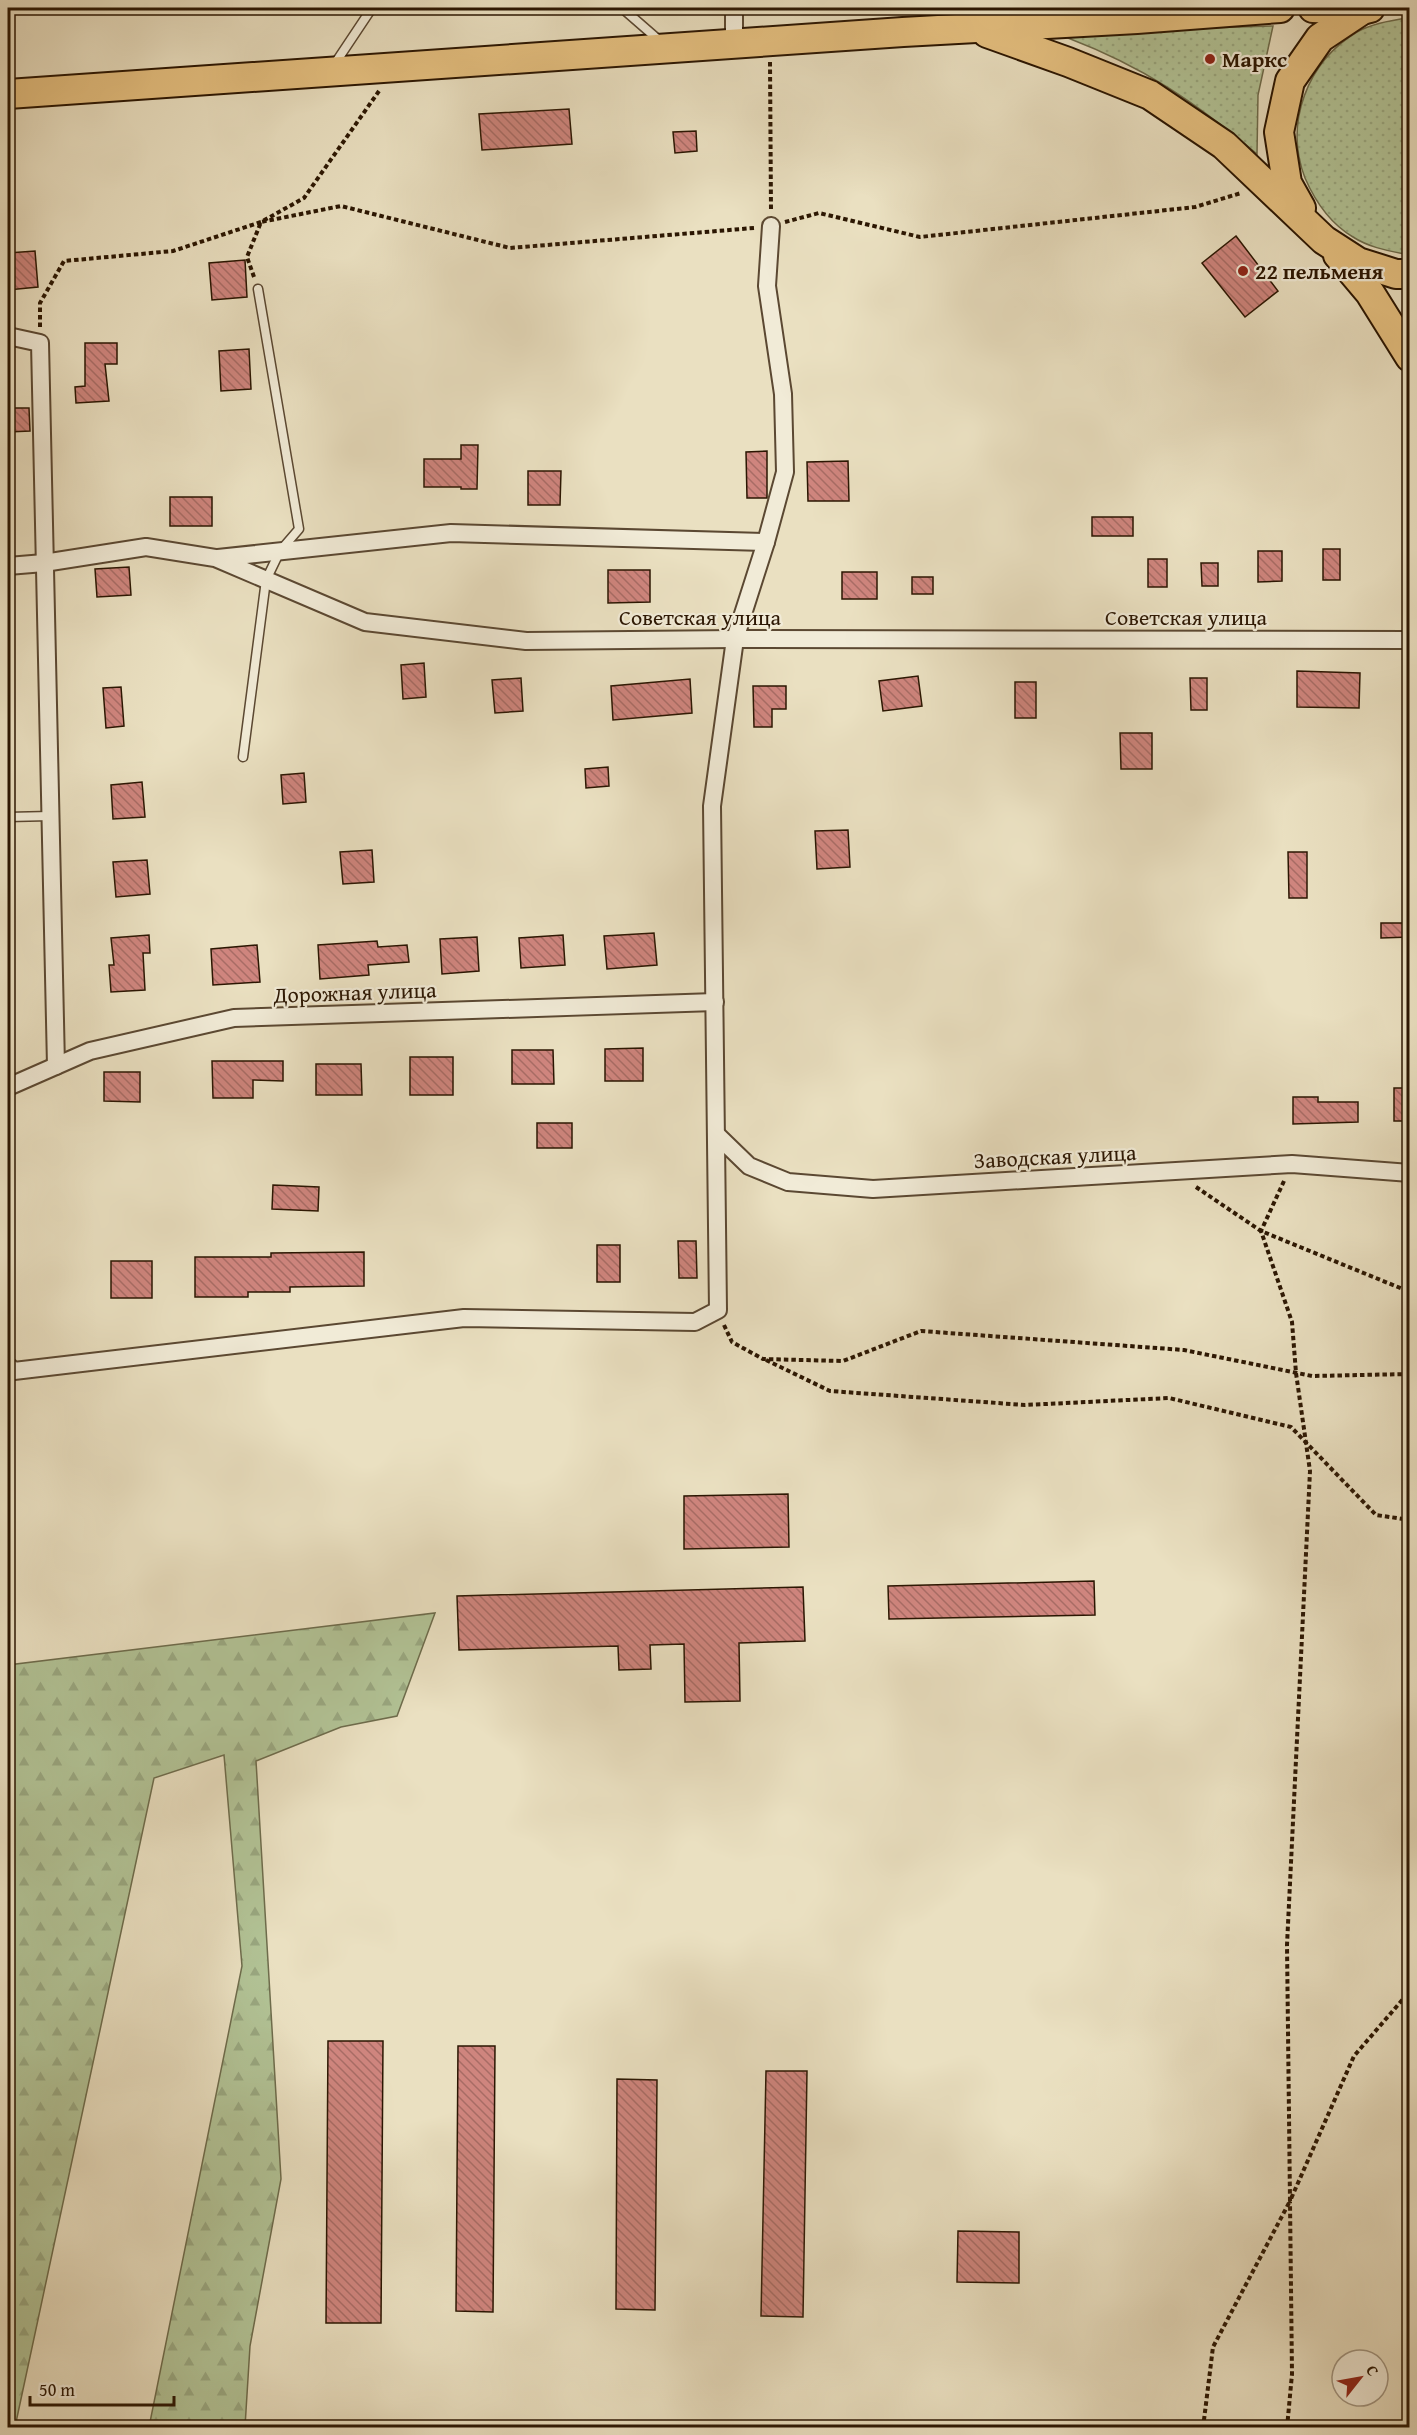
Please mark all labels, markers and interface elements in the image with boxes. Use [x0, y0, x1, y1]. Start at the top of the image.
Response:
place label: Маркс [1222, 43, 1287, 75]
marker: Маркс [1203, 52, 1217, 66]
place label: 22 пельменя [1255, 255, 1384, 287]
marker: 22 пельменя [1236, 264, 1250, 278]
street label: Советская улица [619, 601, 782, 633]
street label: Советская улица [1105, 601, 1268, 633]
street label: Дорожная улица [272, 973, 438, 1011]
street label: Заводская улица [973, 1136, 1138, 1176]
north arrow [1330, 2348, 1390, 2408]
text: С [1360, 2360, 1385, 2380]
scale bar [30, 2369, 174, 2407]
text: 50 m [39, 2376, 75, 2403]

